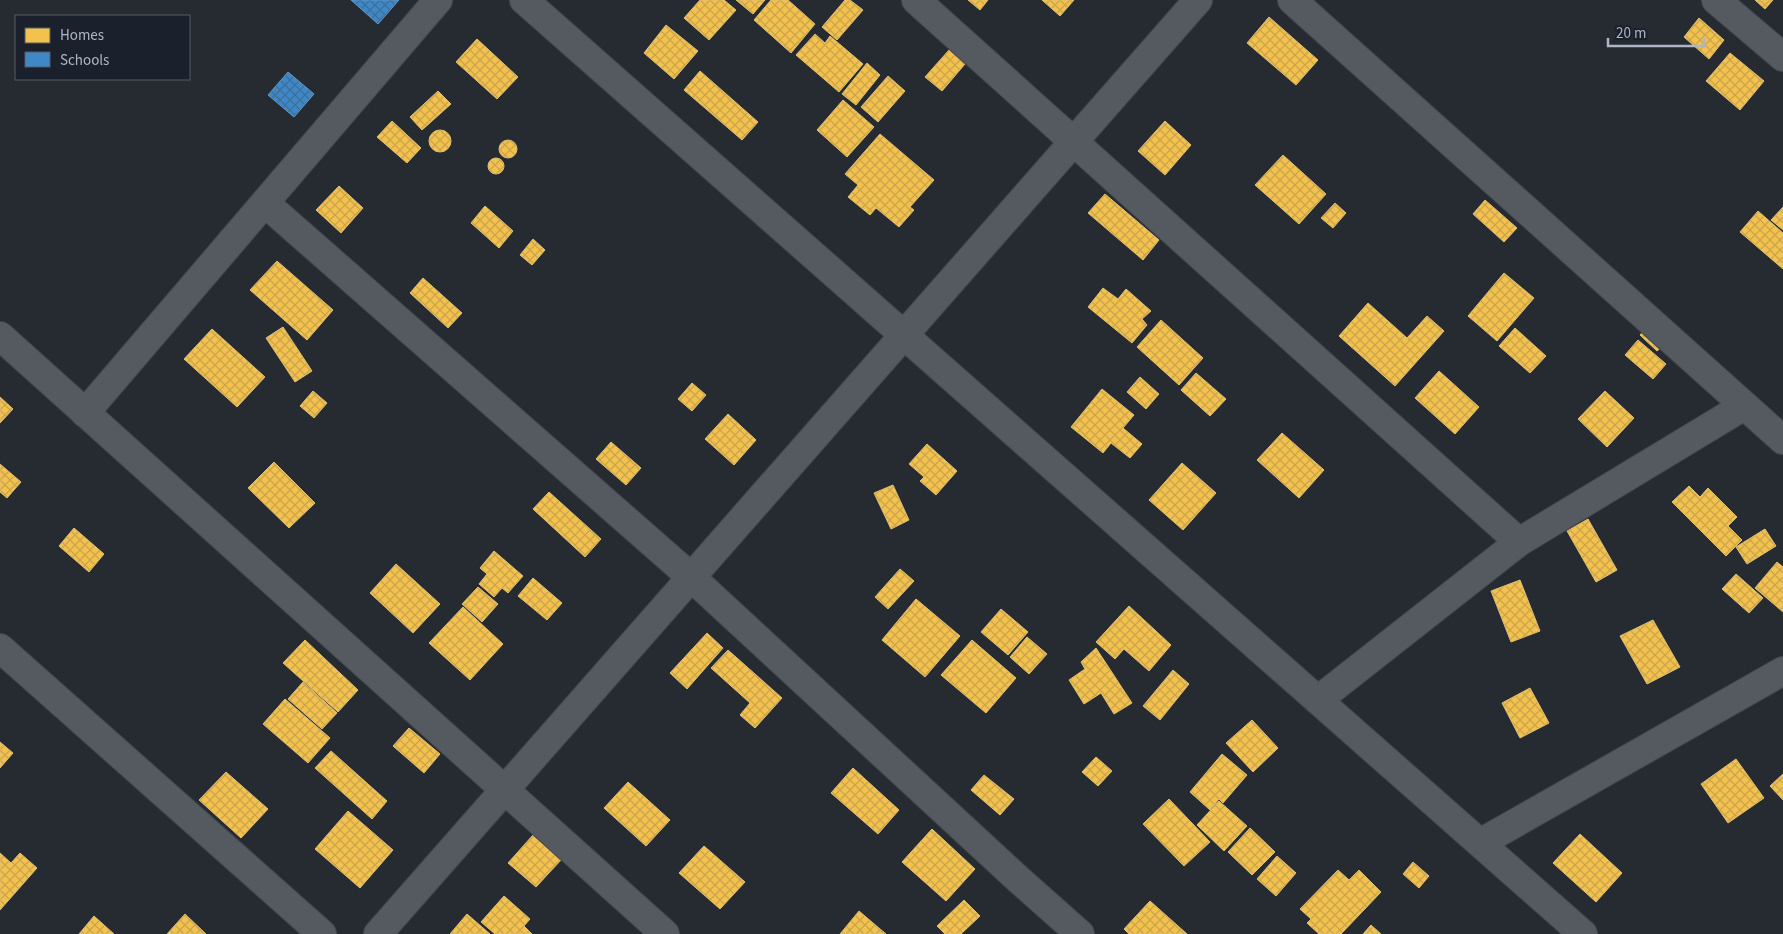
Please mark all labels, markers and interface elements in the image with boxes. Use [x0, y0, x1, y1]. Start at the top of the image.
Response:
legend [15, 15, 190, 80]
scale bar [1608, 15, 1704, 47]
text: 20 m [1616, 23, 1646, 44]
text: Homes [60, 25, 104, 46]
text: Schools [60, 50, 109, 71]

